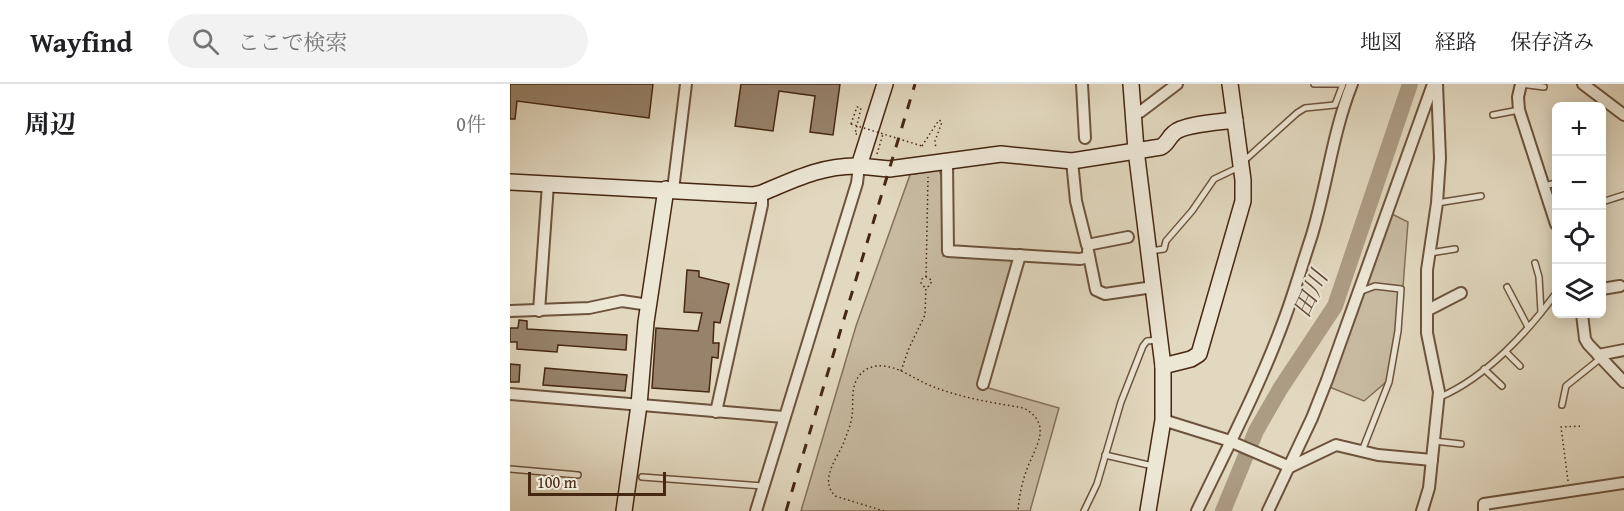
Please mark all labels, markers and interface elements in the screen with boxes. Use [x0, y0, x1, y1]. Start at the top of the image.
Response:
search box [168, 14, 588, 68]
text: Wayfind [30, 21, 132, 62]
icon: search [189, 25, 222, 58]
text: ここで検索 [237, 26, 348, 58]
text: 地図 [1360, 26, 1402, 57]
text: 経路 [1435, 26, 1477, 57]
text: 保存済み [1510, 26, 1594, 57]
map controls [1552, 102, 1606, 318]
button: + [1552, 102, 1606, 156]
text: 周辺 [24, 104, 76, 143]
text: 0件 [456, 109, 486, 138]
button: − [1552, 156, 1606, 210]
button: locate [1552, 210, 1606, 264]
water label: 田川 [1284, 262, 1337, 323]
button: layers [1552, 264, 1606, 318]
scale bar [528, 469, 666, 496]
text: 100 m [537, 470, 577, 494]

